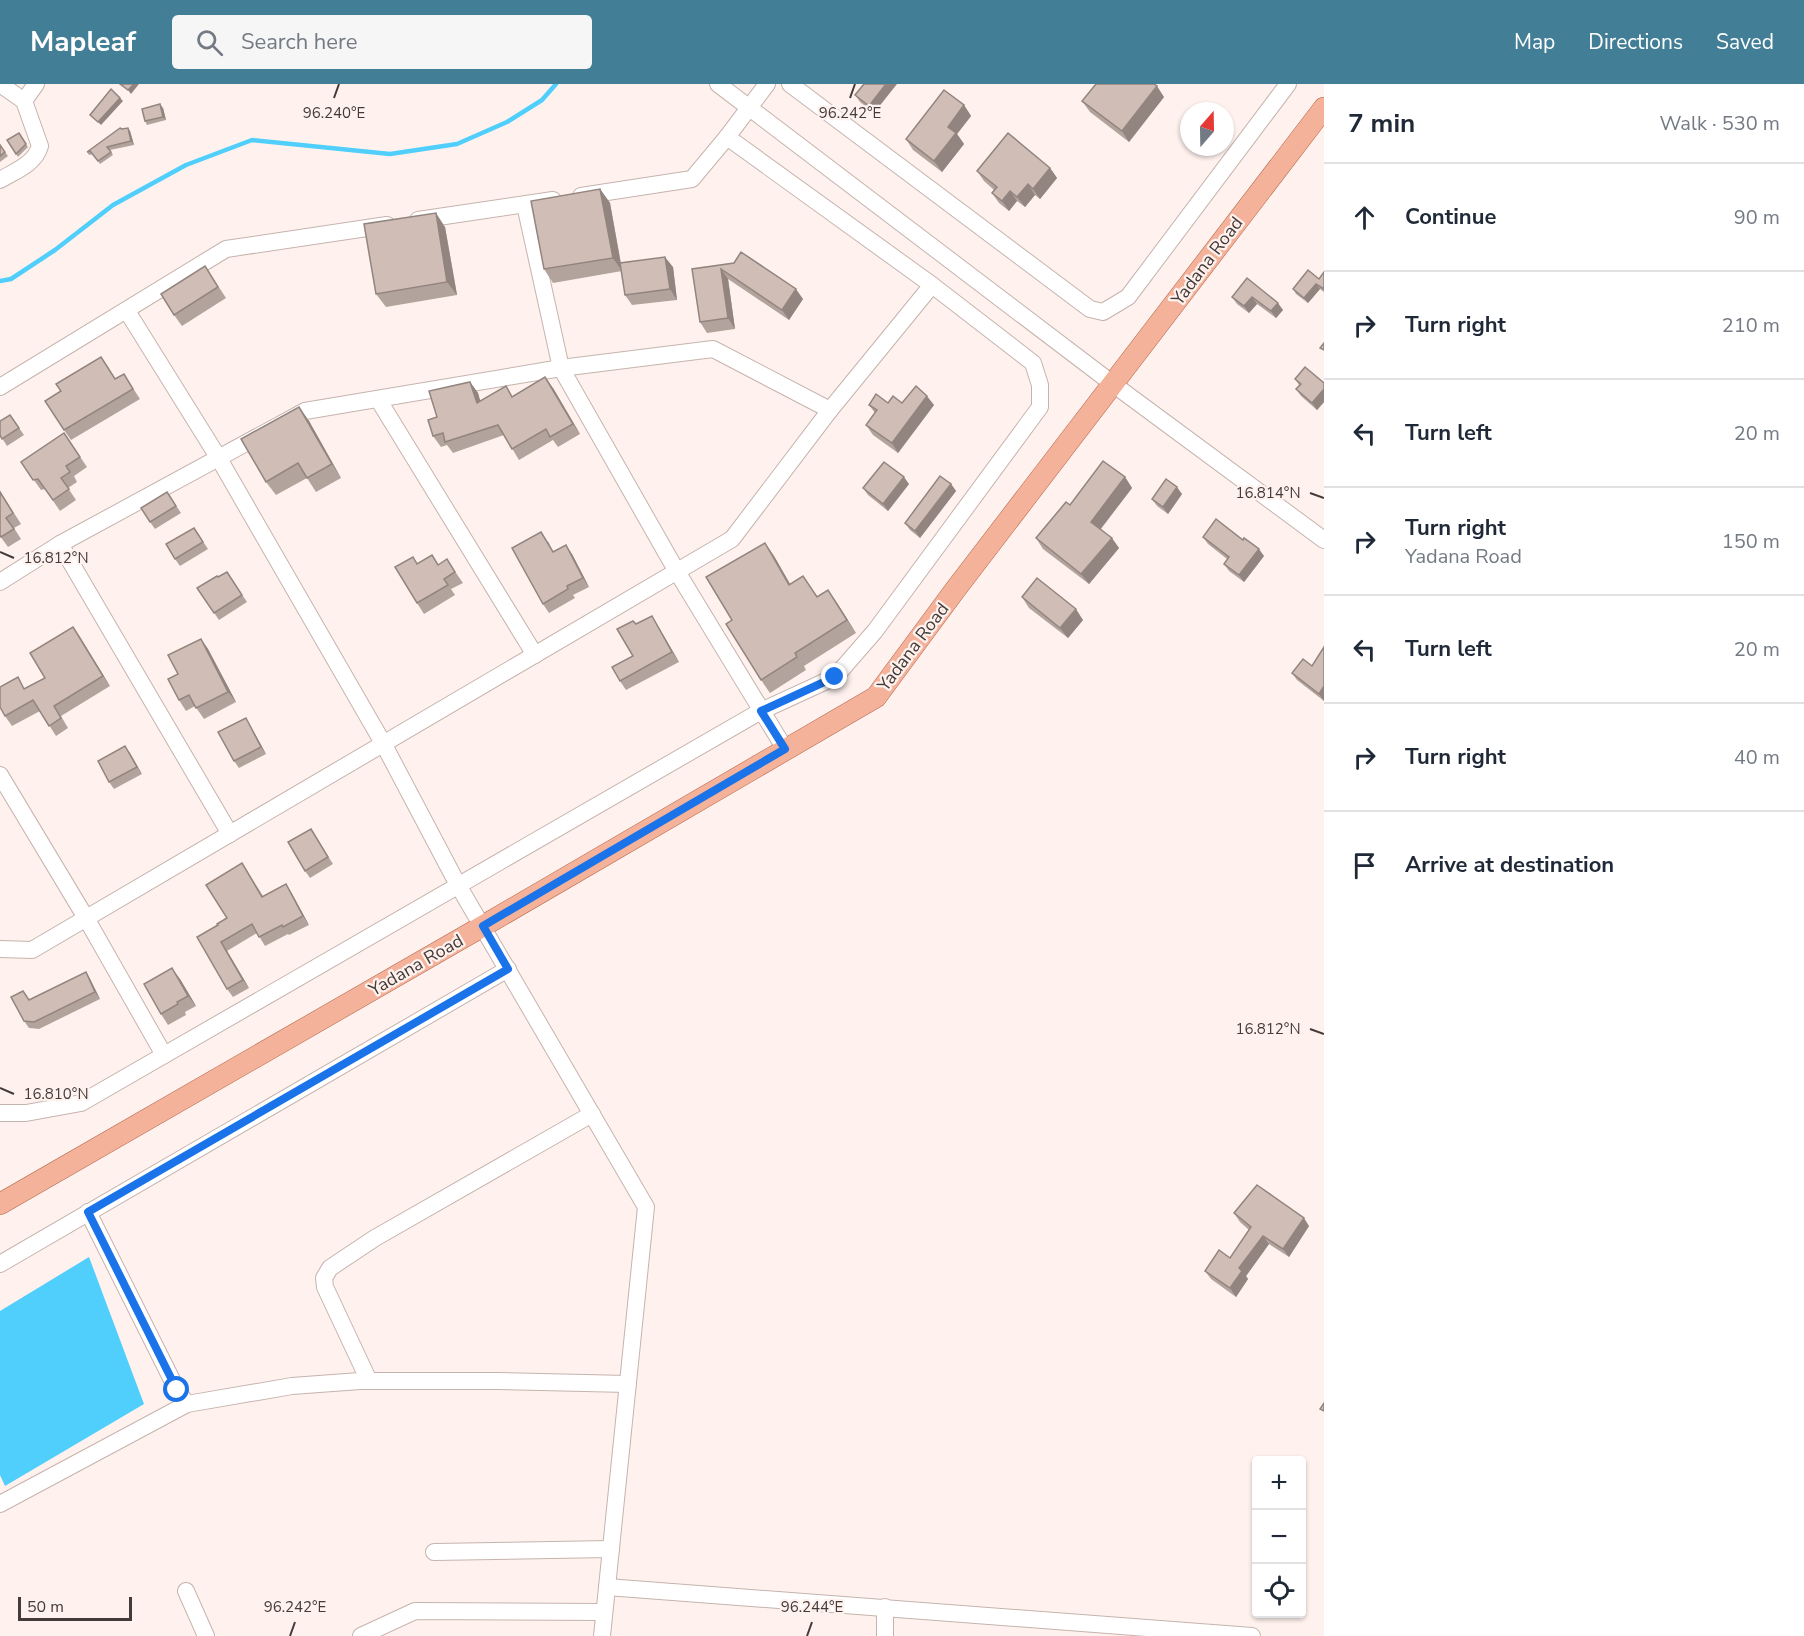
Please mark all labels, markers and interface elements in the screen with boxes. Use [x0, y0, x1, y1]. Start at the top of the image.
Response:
search box [172, 15, 592, 69]
text: Mapleaf [30, 23, 136, 61]
icon: search [193, 26, 226, 59]
text: Search here [241, 27, 358, 57]
text: Map [1514, 28, 1555, 56]
text: Directions [1588, 28, 1683, 56]
text: Saved [1716, 28, 1774, 56]
north arrow [1180, 102, 1234, 156]
text: 96.240°E [303, 103, 365, 123]
text: 96.242°E [819, 103, 881, 123]
text: 7 min [1348, 106, 1415, 141]
text: Walk · 530 m [1660, 110, 1780, 137]
icon: ahead [1348, 201, 1381, 234]
text: Continue [1405, 202, 1496, 232]
text: 90 m [1734, 204, 1780, 231]
street label: Yadana Road [1165, 212, 1248, 311]
icon: right [1348, 309, 1381, 342]
text: Turn right [1405, 310, 1506, 340]
text: 210 m [1722, 312, 1780, 339]
icon: left [1348, 417, 1381, 450]
text: Turn left [1405, 418, 1492, 448]
text: 20 m [1734, 420, 1780, 447]
text: 16.814°N [1235, 483, 1301, 503]
text: Turn right [1405, 513, 1506, 543]
icon: right [1348, 525, 1381, 558]
text: 150 m [1722, 528, 1780, 555]
text: Yadana Road [1405, 543, 1522, 570]
text: 16.812°N [23, 548, 89, 568]
street label: Yadana Road [871, 598, 954, 697]
icon: left [1348, 633, 1381, 666]
text: Turn left [1405, 634, 1492, 664]
text: 20 m [1734, 636, 1780, 663]
route end [821, 663, 847, 689]
icon: right [1348, 741, 1381, 774]
text: Turn right [1405, 742, 1506, 772]
text: 40 m [1734, 744, 1780, 771]
icon: arrive [1348, 849, 1381, 882]
text: Arrive at destination [1405, 850, 1614, 880]
street label: Yadana Road [364, 928, 468, 1002]
text: 16.812°N [1235, 1019, 1301, 1039]
text: 16.810°N [23, 1084, 89, 1104]
route start [163, 1376, 189, 1402]
map controls [1252, 1456, 1306, 1618]
button: + [1252, 1456, 1306, 1510]
button: − [1252, 1510, 1306, 1564]
button: locate [1252, 1564, 1306, 1618]
scale bar [18, 1594, 132, 1622]
text: 50 m [27, 1596, 64, 1618]
text: 96.242°E [264, 1597, 326, 1617]
text: 96.244°E [781, 1597, 843, 1617]

